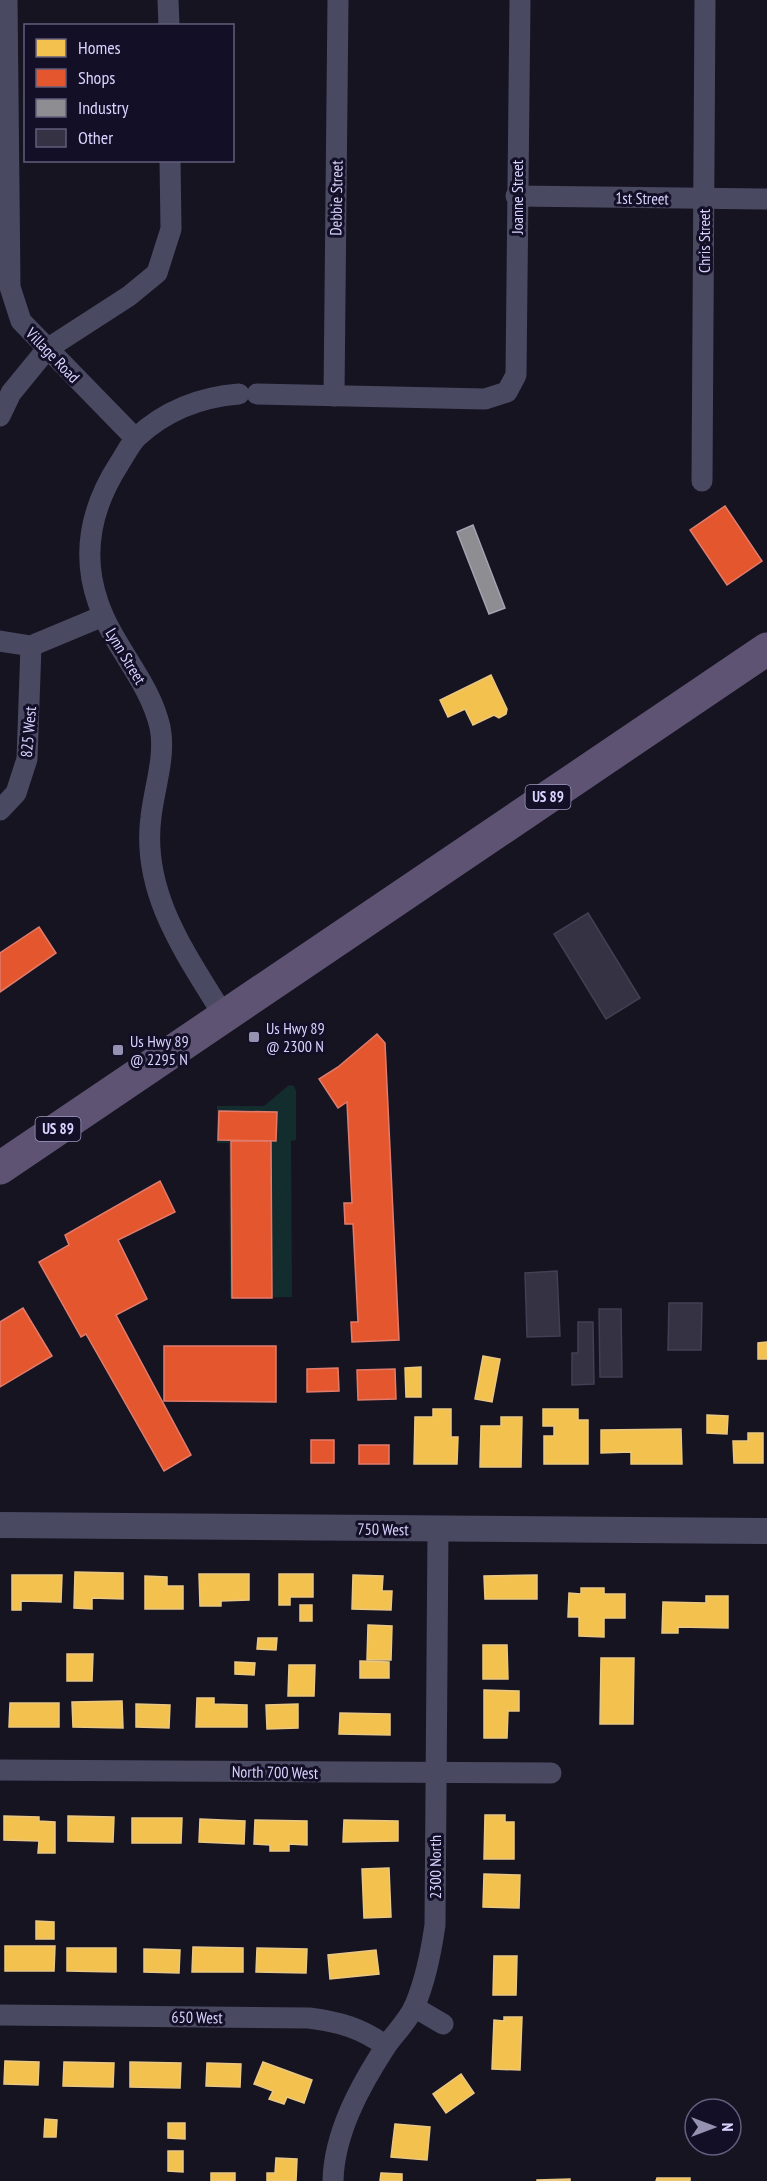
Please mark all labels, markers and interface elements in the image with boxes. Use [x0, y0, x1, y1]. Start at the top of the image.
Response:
legend [24, 24, 234, 162]
text: Homes [78, 36, 121, 59]
text: Shops [78, 66, 115, 89]
text: Industry [78, 96, 129, 119]
text: Other [78, 126, 113, 149]
street label: Debbie Street [325, 159, 347, 236]
street label: Joanne Street [507, 159, 527, 235]
street label: 1st Street [615, 188, 670, 208]
street label: Chris Street [694, 208, 714, 273]
street label: Village Road [21, 323, 84, 387]
street label: Lynn Street [101, 624, 151, 688]
street label: 825 West [16, 705, 40, 758]
road number: US 89 [526, 785, 570, 809]
place label: Us Hwy 89 @ 2300 N [266, 1018, 325, 1056]
marker: Us Hwy 89 @ 2300 N [247, 1030, 261, 1044]
place label: Us Hwy 89 @ 2295 N [130, 1031, 189, 1069]
marker: Us Hwy 89 @ 2295 N [111, 1043, 125, 1057]
road number: US 89 [36, 1117, 80, 1141]
street label: 750 West [357, 1519, 409, 1539]
street label: North 700 West [232, 1761, 319, 1783]
street label: 2300 North [425, 1835, 445, 1899]
street label: 650 West [171, 2007, 223, 2027]
north arrow [683, 2097, 743, 2157]
text: N [718, 2123, 738, 2131]

